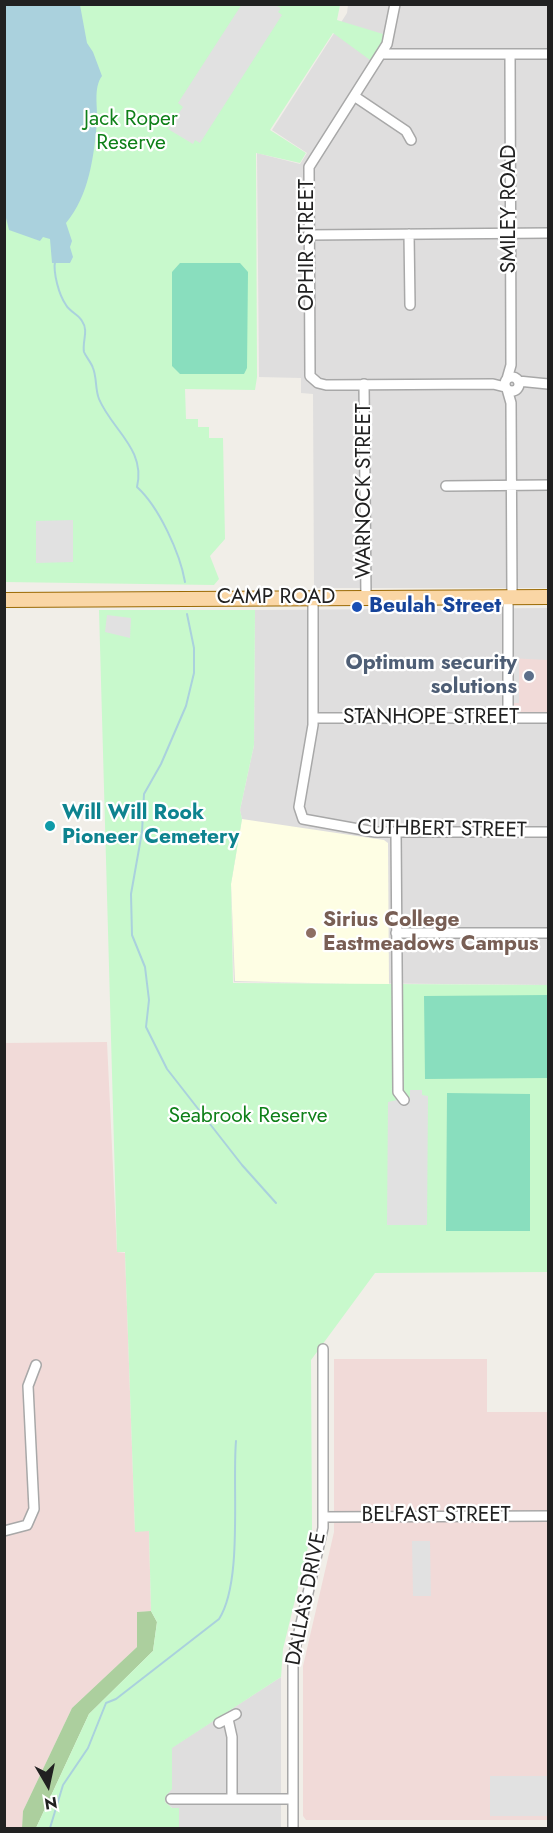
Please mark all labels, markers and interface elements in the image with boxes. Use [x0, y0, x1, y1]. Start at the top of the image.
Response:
park label: Jack Roper Reserve [84, 107, 178, 157]
street label: SMILEY ROAD [497, 145, 523, 273]
street label: OPHIR STREET [295, 179, 321, 311]
street label: WARNOCK STREET [352, 403, 378, 579]
street label: CAMP ROAD [217, 585, 335, 611]
place label: Beulah Street [369, 594, 501, 620]
marker: Beulah Street [350, 600, 364, 614]
place label: Optimum security solutions [345, 651, 517, 701]
marker: Optimum security solutions [522, 669, 536, 683]
street label: STANHOPE STREET [343, 705, 519, 731]
place label: Will Will Rook Pioneer Cemetery [62, 801, 239, 851]
street label: CUTHBERT STREET [357, 816, 527, 844]
marker: Will Will Rook Pioneer Cemetery [43, 819, 57, 833]
place label: Sirius College Eastmeadows Campus [323, 908, 539, 958]
marker: Sirius College Eastmeadows Campus [304, 926, 318, 940]
park label: Seabrook Reserve [168, 1104, 328, 1130]
street label: BELFAST STREET [361, 1503, 511, 1529]
street label: DALLAS DRIVE [282, 1530, 332, 1668]
north arrow [18, 1755, 78, 1815]
text: N [43, 1791, 59, 1816]

